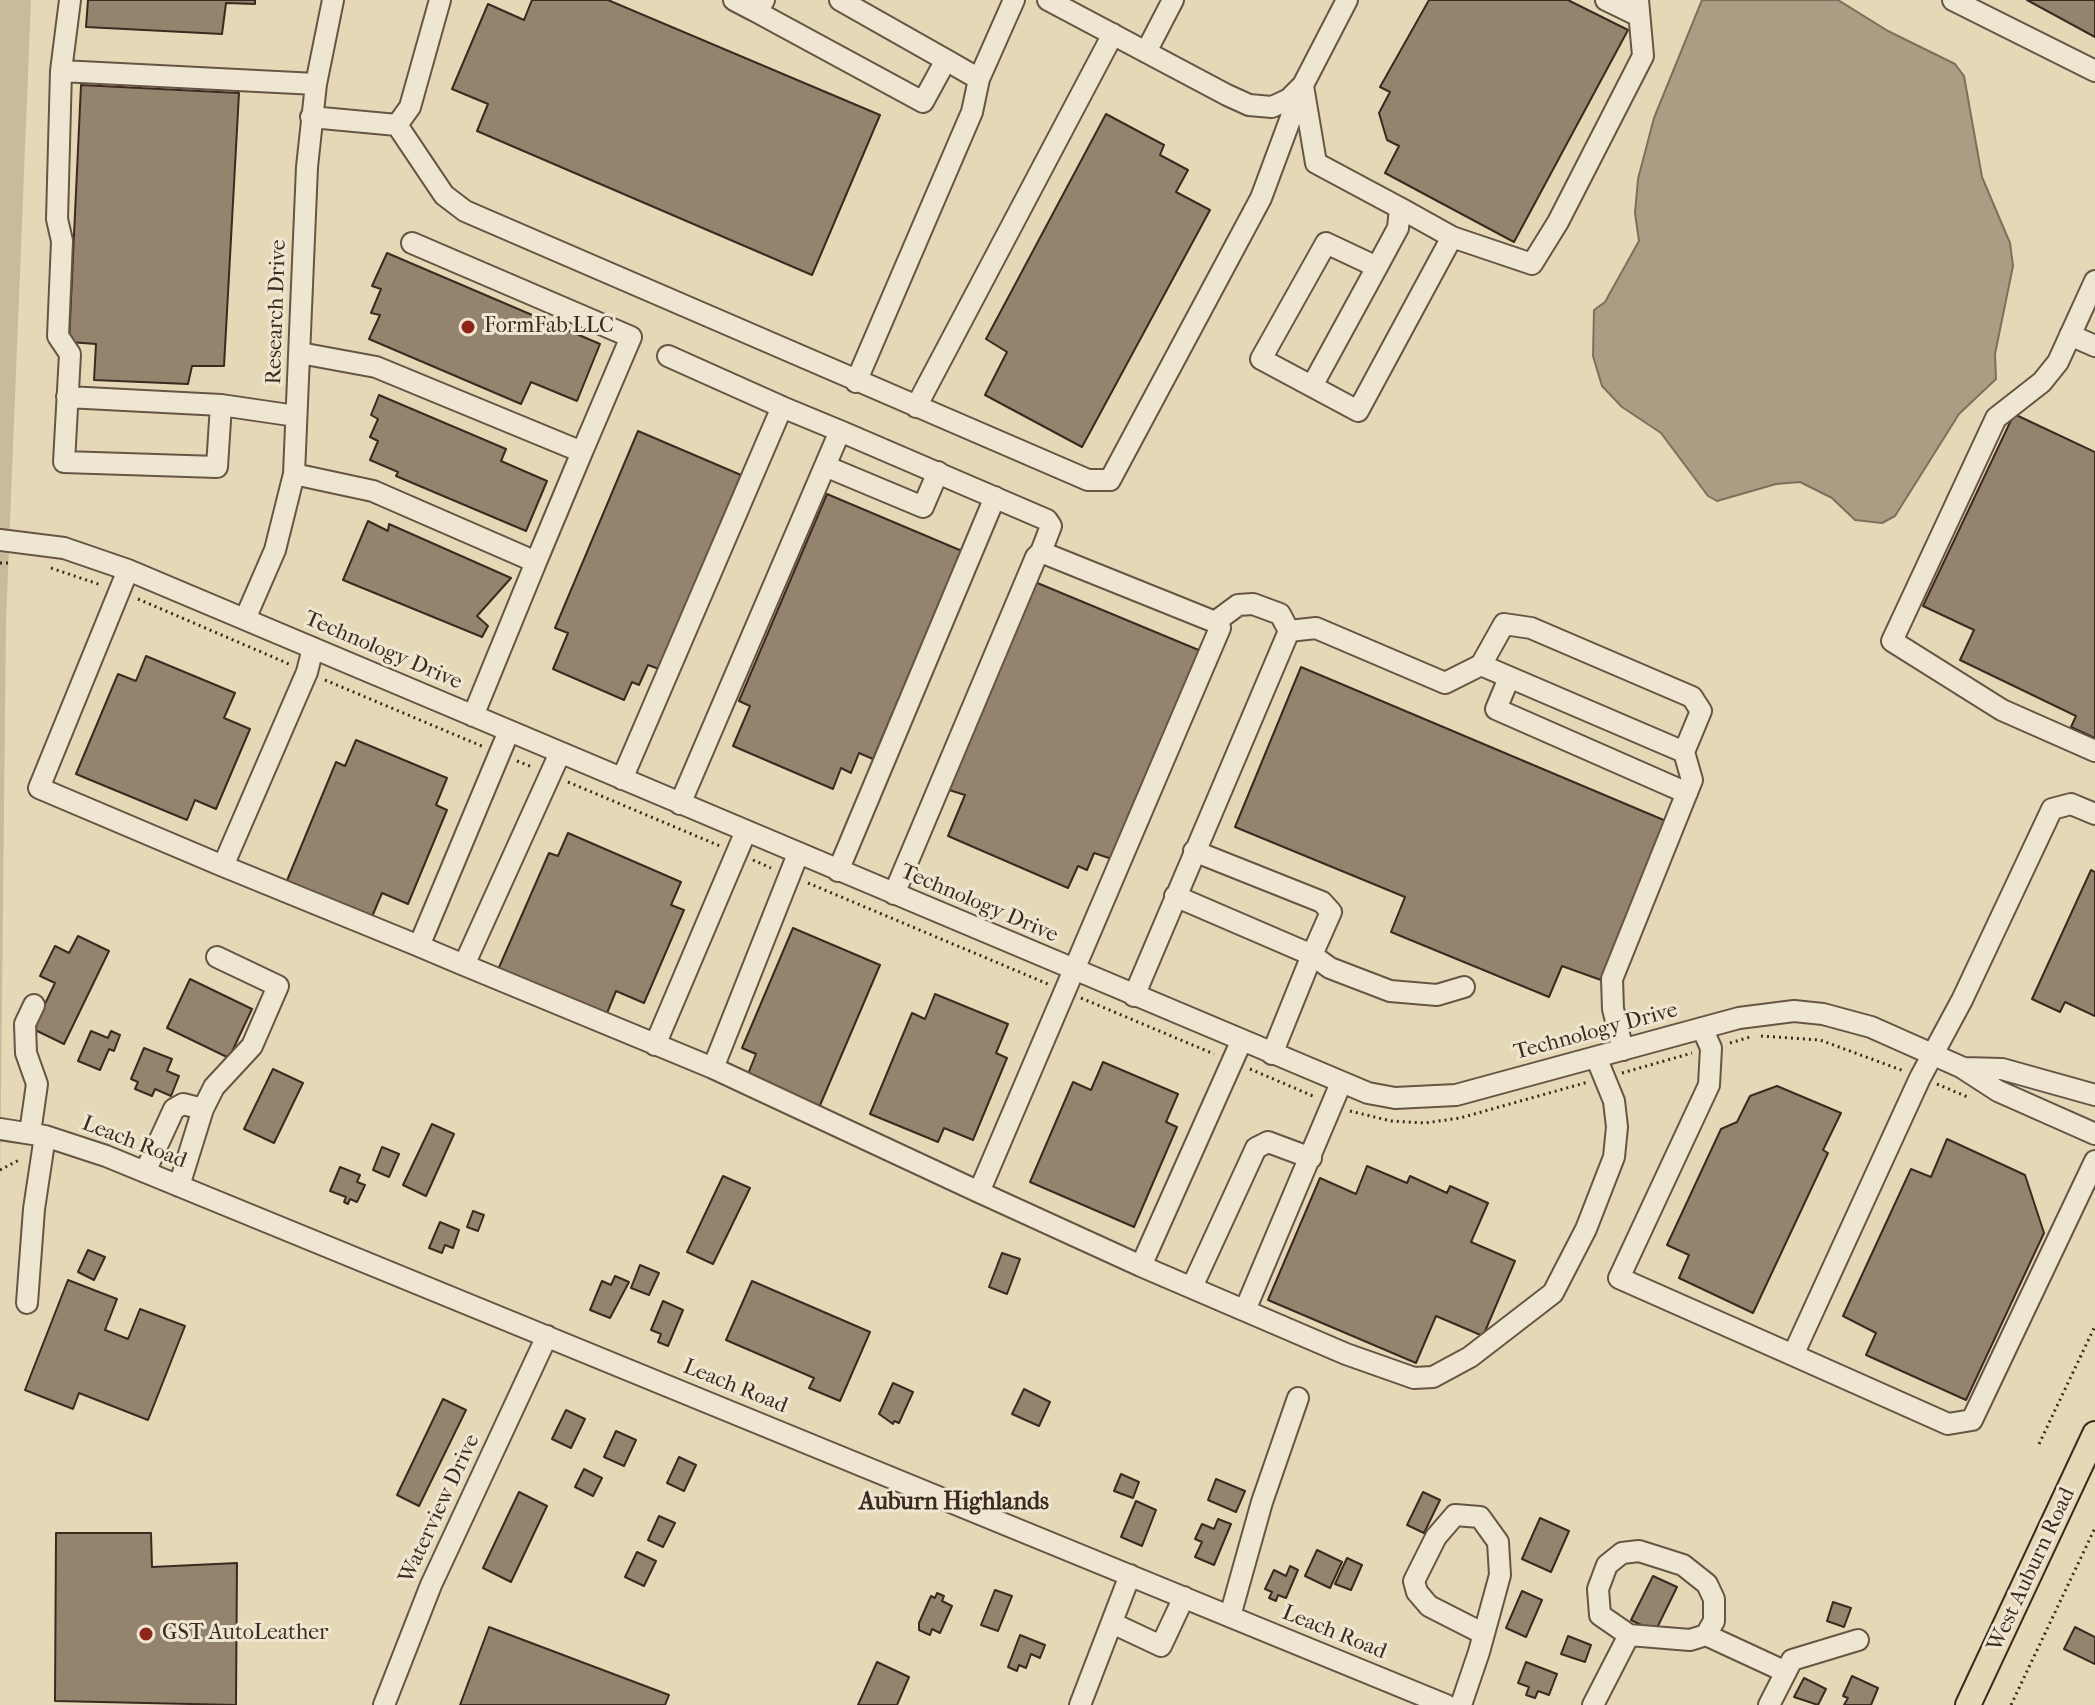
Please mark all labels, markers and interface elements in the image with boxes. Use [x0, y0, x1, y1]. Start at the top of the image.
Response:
street label: Research Drive [261, 239, 293, 385]
place label: FormFab LLC [484, 314, 614, 340]
marker: FormFab LLC [459, 318, 477, 336]
street label: Technology Drive [300, 606, 466, 696]
street label: Technology Drive [896, 859, 1062, 949]
street label: Technology Drive [1511, 997, 1681, 1067]
street label: Leach Road [78, 1111, 190, 1175]
street label: Leach Road [679, 1354, 791, 1420]
street label: Waterview Drive [394, 1430, 486, 1588]
street label: West Auburn Road [1982, 1484, 2082, 1656]
district label: Auburn Highlands [859, 1489, 1049, 1517]
street label: Leach Road [1278, 1600, 1390, 1666]
place label: GST AutoLeather [162, 1621, 328, 1647]
marker: GST AutoLeather [137, 1625, 155, 1643]

